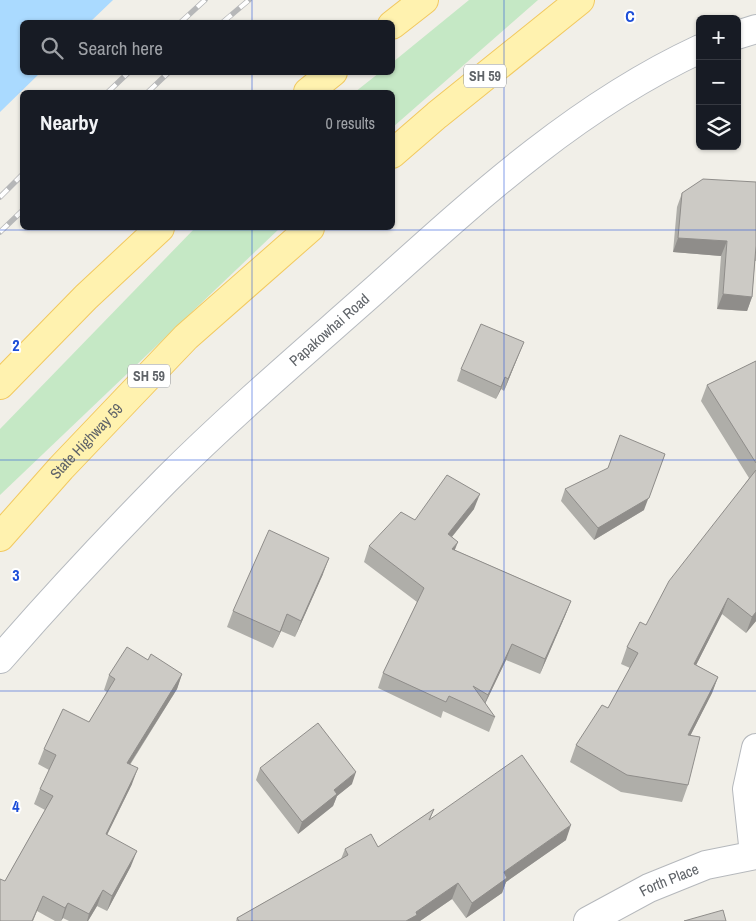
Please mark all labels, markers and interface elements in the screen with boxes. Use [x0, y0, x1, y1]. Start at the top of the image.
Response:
text: C [625, 5, 635, 27]
map controls [696, 15, 741, 150]
button: + [696, 15, 741, 60]
search box [20, 20, 395, 75]
icon: search [38, 34, 66, 62]
text: Search here [78, 35, 163, 61]
button: − [696, 60, 741, 105]
road number: SH 59 [464, 64, 506, 88]
button: layers [696, 105, 741, 150]
text: Nearby [40, 108, 98, 137]
text: 0 results [325, 112, 375, 134]
street label: Papakowhai Road [284, 288, 374, 371]
text: 2 [12, 334, 20, 356]
road number: SH 59 [128, 364, 170, 388]
street label: State Highway 59 [45, 398, 127, 483]
text: 3 [12, 564, 20, 586]
text: 4 [12, 795, 20, 817]
street label: Forth Place [635, 858, 702, 901]

